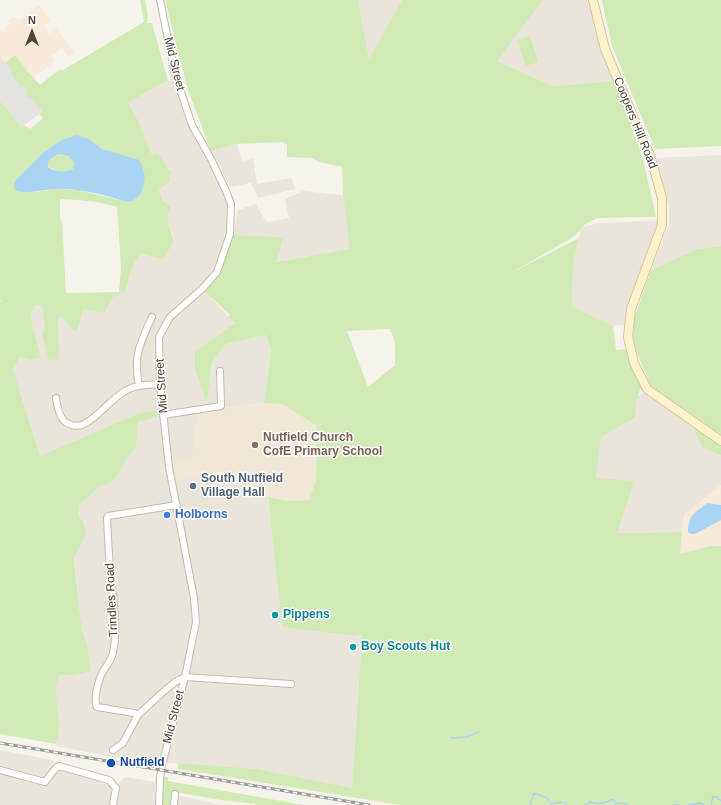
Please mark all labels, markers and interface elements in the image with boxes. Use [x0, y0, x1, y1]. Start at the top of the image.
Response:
north arrow [12, 12, 52, 52]
text: N [28, 14, 36, 26]
street label: Mid Street [160, 36, 188, 92]
street label: Coopers Hill Road [610, 75, 660, 171]
street label: Mid Street [153, 358, 171, 414]
place label: Nutfield Church CofE Primary School [263, 431, 382, 459]
marker: Nutfield Church CofE Primary School [250, 440, 260, 450]
place label: South Nutfield Village Hall [201, 472, 283, 500]
marker: South Nutfield Village Hall [188, 481, 198, 491]
place label: Holborns [175, 508, 228, 522]
marker: Holborns [162, 510, 172, 520]
street label: Trindles Road [103, 563, 121, 637]
place label: Pippens [283, 608, 330, 622]
marker: Pippens [270, 610, 280, 620]
place label: Boy Scouts Hut [361, 640, 450, 654]
marker: Boy Scouts Hut [348, 642, 358, 652]
street label: Mid Street [160, 689, 188, 745]
place label: Nutfield [120, 756, 165, 770]
marker: Nutfield [105, 757, 117, 769]

